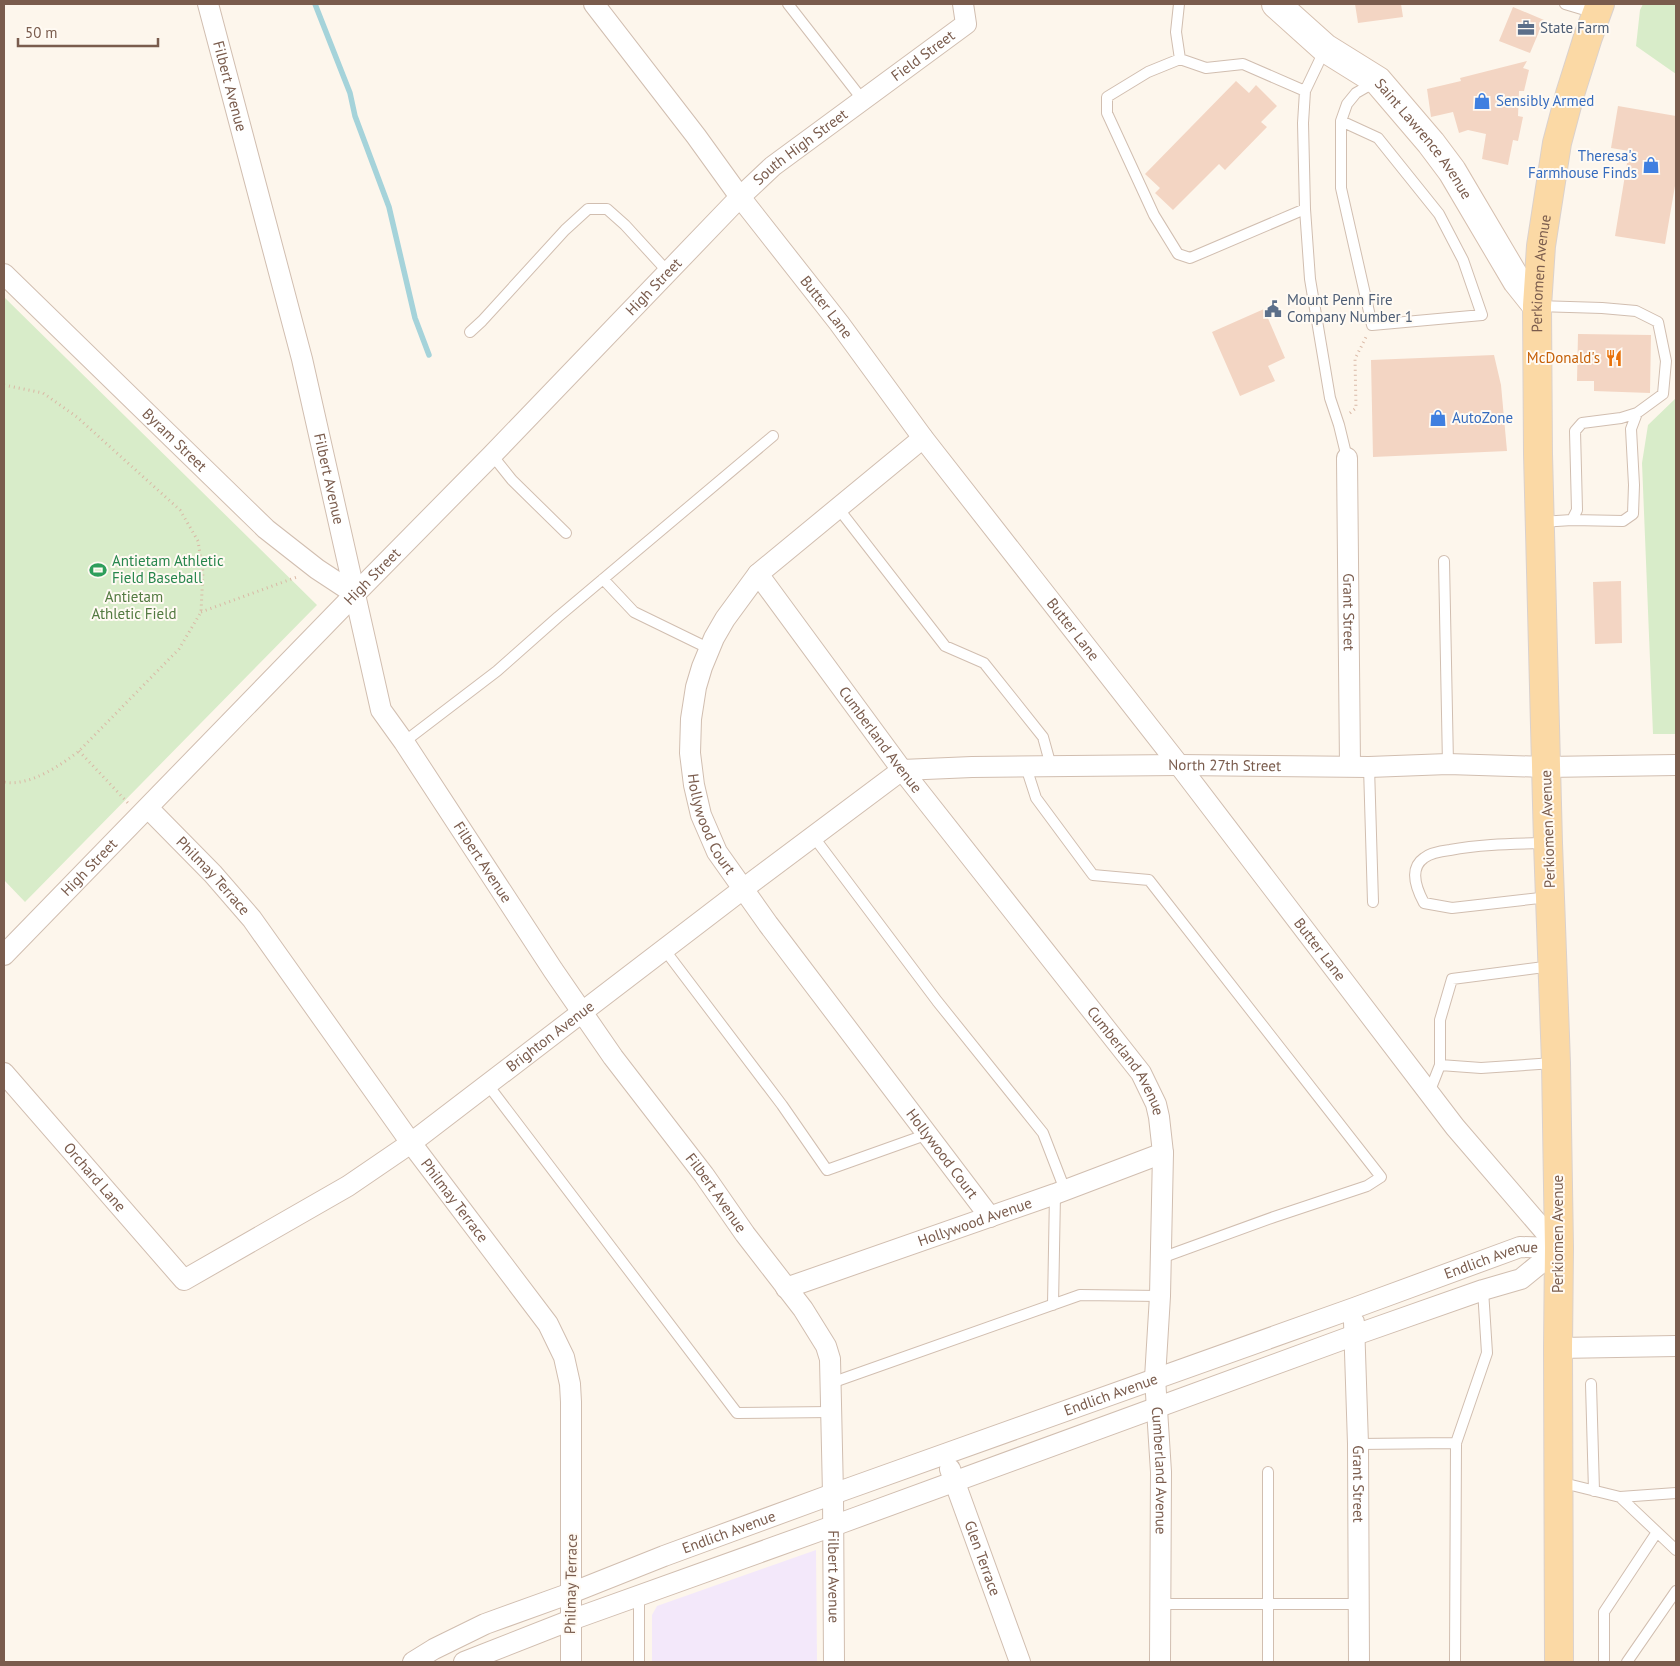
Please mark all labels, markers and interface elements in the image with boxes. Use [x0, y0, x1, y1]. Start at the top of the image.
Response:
scale bar [18, 15, 158, 47]
office icon: State Farm [1516, 18, 1536, 38]
place label: State Farm [1540, 18, 1610, 37]
text: 50 m [25, 23, 58, 42]
street label: Field Street [887, 26, 958, 85]
street label: Filbert Avenue [209, 39, 251, 133]
street label: Saint Lawrence Avenue [1371, 74, 1476, 202]
shop icon: Sensibly Armed [1472, 91, 1492, 111]
place label: Sensibly Armed [1496, 91, 1594, 110]
street label: South High Street [749, 104, 851, 189]
place label: Theresa's Farmhouse Finds [1528, 146, 1637, 182]
shop icon: Theresa's Farmhouse Finds [1641, 155, 1661, 175]
street label: Perkiomen Avenue [1527, 213, 1555, 333]
street label: High Street [621, 254, 685, 319]
street label: Butter Lane [796, 272, 857, 342]
place label: Mount Penn Fire Company Number 1 [1287, 290, 1413, 326]
public building icon: Mount Penn Fire Company Number 1 [1263, 299, 1283, 319]
place label: McDonald's [1527, 348, 1600, 367]
restaurant icon: McDonald's [1604, 348, 1624, 368]
street label: Byram Street [139, 404, 211, 475]
shop icon: AutoZone [1428, 408, 1448, 428]
place label: AutoZone [1452, 408, 1513, 427]
street label: Filbert Avenue [310, 431, 349, 526]
street label: High Street [340, 544, 404, 609]
place label: Antietam Athletic Field Baseball [112, 551, 224, 587]
sports icon: Antietam Athletic Field Baseball [88, 560, 108, 580]
street label: Grant Street [1339, 573, 1359, 651]
park label: Antietam Athletic Field [91, 587, 177, 623]
street label: Butter Lane [1043, 594, 1104, 664]
street label: Cumberland Avenue [835, 683, 926, 797]
street label: North 27th Street [1168, 755, 1281, 775]
street label: Perkiomen Avenue [1536, 770, 1559, 888]
street label: Hollywood Court [684, 772, 740, 878]
street label: Filbert Avenue [450, 818, 516, 906]
street label: Philmay Terrace [172, 832, 254, 919]
street label: High Street [57, 834, 121, 900]
street label: Butter Lane [1290, 914, 1350, 985]
street label: Brighton Avenue [502, 996, 598, 1076]
street label: Cumberland Avenue [1083, 1002, 1168, 1117]
street label: Hollywood Court [902, 1105, 983, 1202]
street label: Orchard Lane [60, 1138, 130, 1215]
street label: Filbert Avenue [682, 1149, 751, 1236]
street label: Philmay Terrace [417, 1154, 493, 1246]
street label: Perkiomen Avenue [1548, 1175, 1567, 1293]
street label: Hollywood Avenue [915, 1193, 1034, 1250]
street label: Endlich Avenue [1441, 1237, 1538, 1283]
street label: Endlich Avenue [1061, 1369, 1160, 1420]
street label: Cumberland Avenue [1148, 1406, 1171, 1535]
street label: Grant Street [1349, 1445, 1368, 1523]
street label: Endlich Avenue [679, 1506, 778, 1558]
street label: Glen Terrace [961, 1518, 1005, 1598]
street label: Filbert Avenue [824, 1530, 844, 1623]
street label: Philmay Terrace [560, 1534, 581, 1634]

